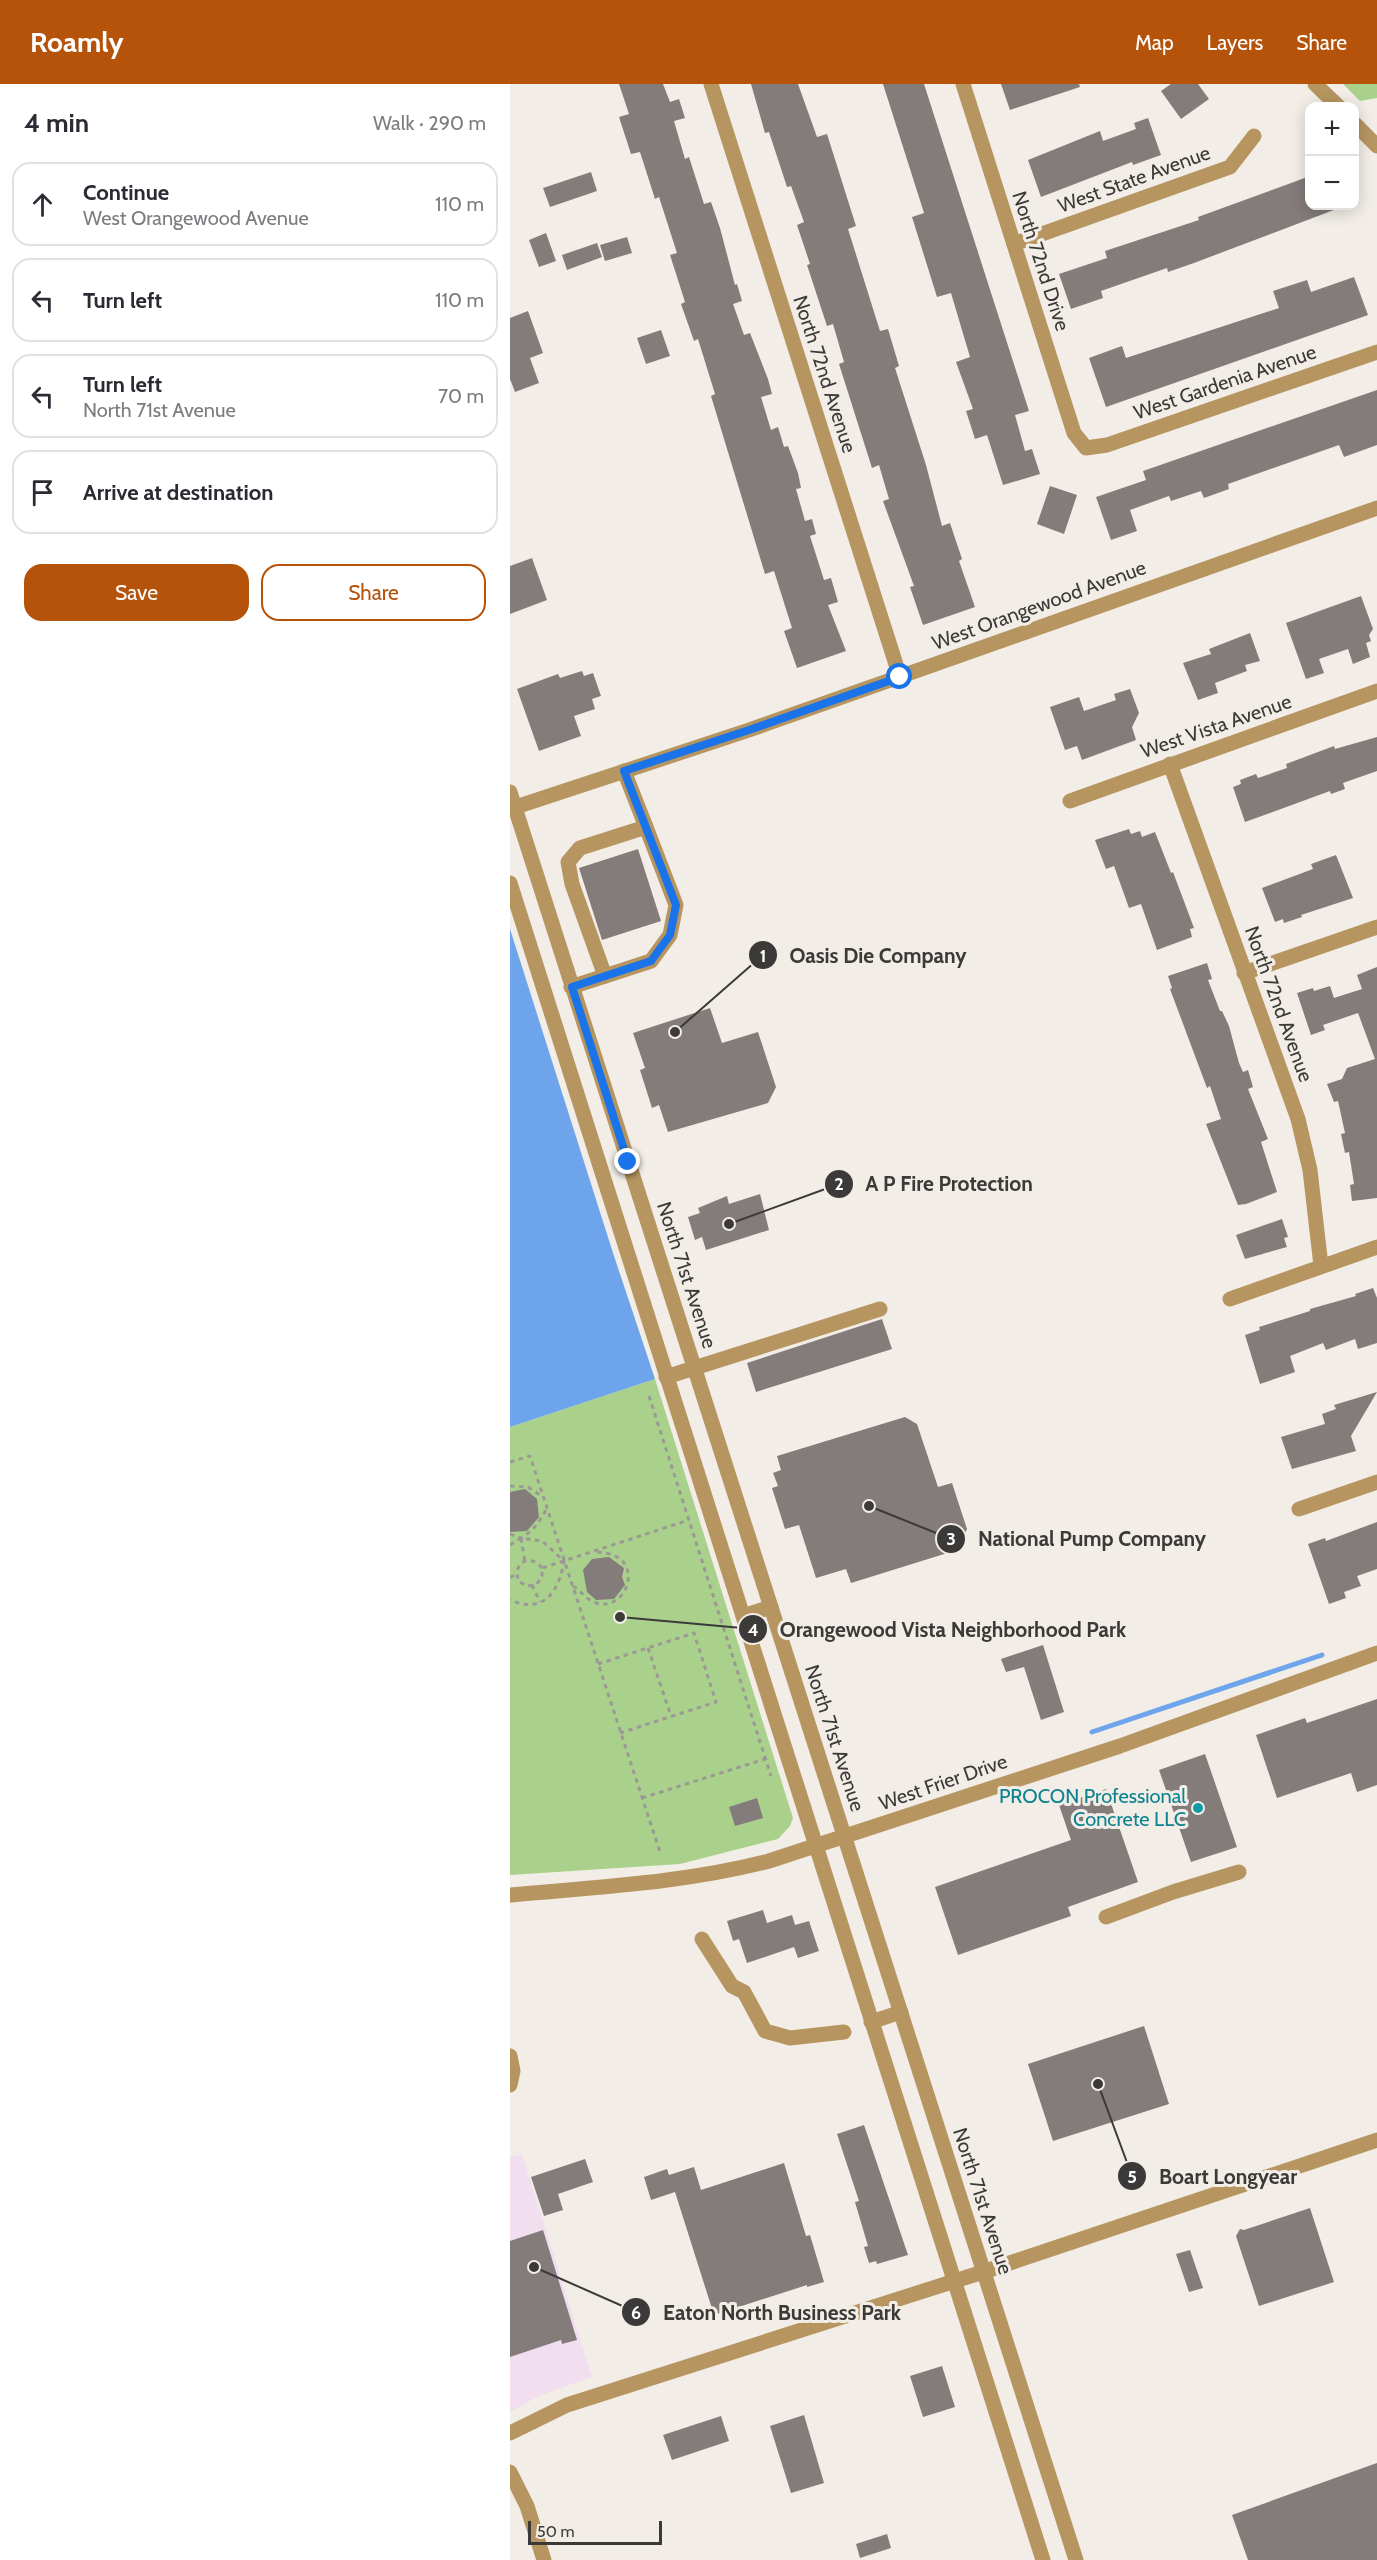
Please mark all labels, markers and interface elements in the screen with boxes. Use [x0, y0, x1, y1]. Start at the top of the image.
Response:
text: Roamly [30, 25, 124, 59]
text: Map [1135, 30, 1174, 55]
text: Layers [1207, 30, 1263, 55]
text: Share [1296, 30, 1347, 55]
map controls [1305, 102, 1359, 210]
button: + [1305, 102, 1359, 156]
text: 4 min [24, 107, 89, 139]
text: Walk · 290 m [373, 111, 486, 135]
street label: West State Avenue [1055, 140, 1213, 218]
button: − [1305, 156, 1359, 210]
text: Continue [83, 179, 169, 206]
icon: ahead [26, 188, 59, 221]
street label: North 72nd Drive [1007, 188, 1075, 334]
text: 110 m [435, 192, 484, 216]
text: West Orangewood Avenue [83, 206, 309, 230]
icon: left [26, 284, 59, 317]
text: Turn left [83, 287, 162, 314]
text: 110 m [435, 288, 484, 312]
street label: North 72nd Avenue [788, 292, 862, 456]
street label: West Gardenia Avenue [1131, 340, 1319, 424]
text: Turn left [83, 371, 162, 398]
icon: left [26, 380, 59, 413]
text: 70 m [438, 384, 484, 408]
text: North 71st Avenue [83, 398, 236, 422]
icon: arrive [26, 476, 59, 509]
text: Arrive at destination [83, 479, 273, 506]
street label: West Orangewood Avenue [929, 555, 1149, 655]
button: Save [24, 564, 249, 621]
button: Share [261, 564, 486, 621]
route start [886, 663, 912, 689]
street label: West Vista Avenue [1138, 689, 1294, 763]
street label: North 72nd Avenue [1240, 923, 1318, 1085]
callout: Oasis Die Company [748, 936, 979, 975]
text: Oasis Die Company [789, 943, 967, 968]
text: 1 [760, 945, 766, 967]
route end [614, 1148, 640, 1174]
callout: A P Fire Protection [824, 1164, 1045, 1203]
text: A P Fire Protection [865, 1171, 1033, 1196]
text: 2 [834, 1173, 844, 1195]
street label: North 71st Avenue [652, 1199, 722, 1351]
callout: National Pump Company [936, 1519, 1218, 1558]
text: National Pump Company [978, 1526, 1207, 1551]
text: 3 [946, 1528, 956, 1550]
callout: Orangewood Vista Neighborhood Park [738, 1610, 1139, 1649]
text: Orangewood Vista Neighborhood Park [780, 1617, 1127, 1642]
text: 4 [747, 1619, 759, 1641]
street label: North 71st Avenue [800, 1662, 870, 1814]
street label: West Frier Drive [876, 1749, 1010, 1815]
place label: PROCON Professional Concrete LLC [999, 1784, 1186, 1831]
marker: PROCON Professional Concrete LLC [1191, 1801, 1205, 1815]
street label: North 71st Avenue [948, 2125, 1018, 2277]
callout: Boart Longyear [1117, 2157, 1309, 2196]
text: Boart Longyear [1159, 2164, 1297, 2189]
text: 5 [1127, 2166, 1137, 2188]
callout: Eaton North Business Park [621, 2293, 913, 2332]
text: Eaton North Business Park [663, 2300, 902, 2325]
text: 6 [631, 2302, 641, 2324]
scale bar [528, 2518, 662, 2546]
text: 50 m [537, 2522, 574, 2541]

